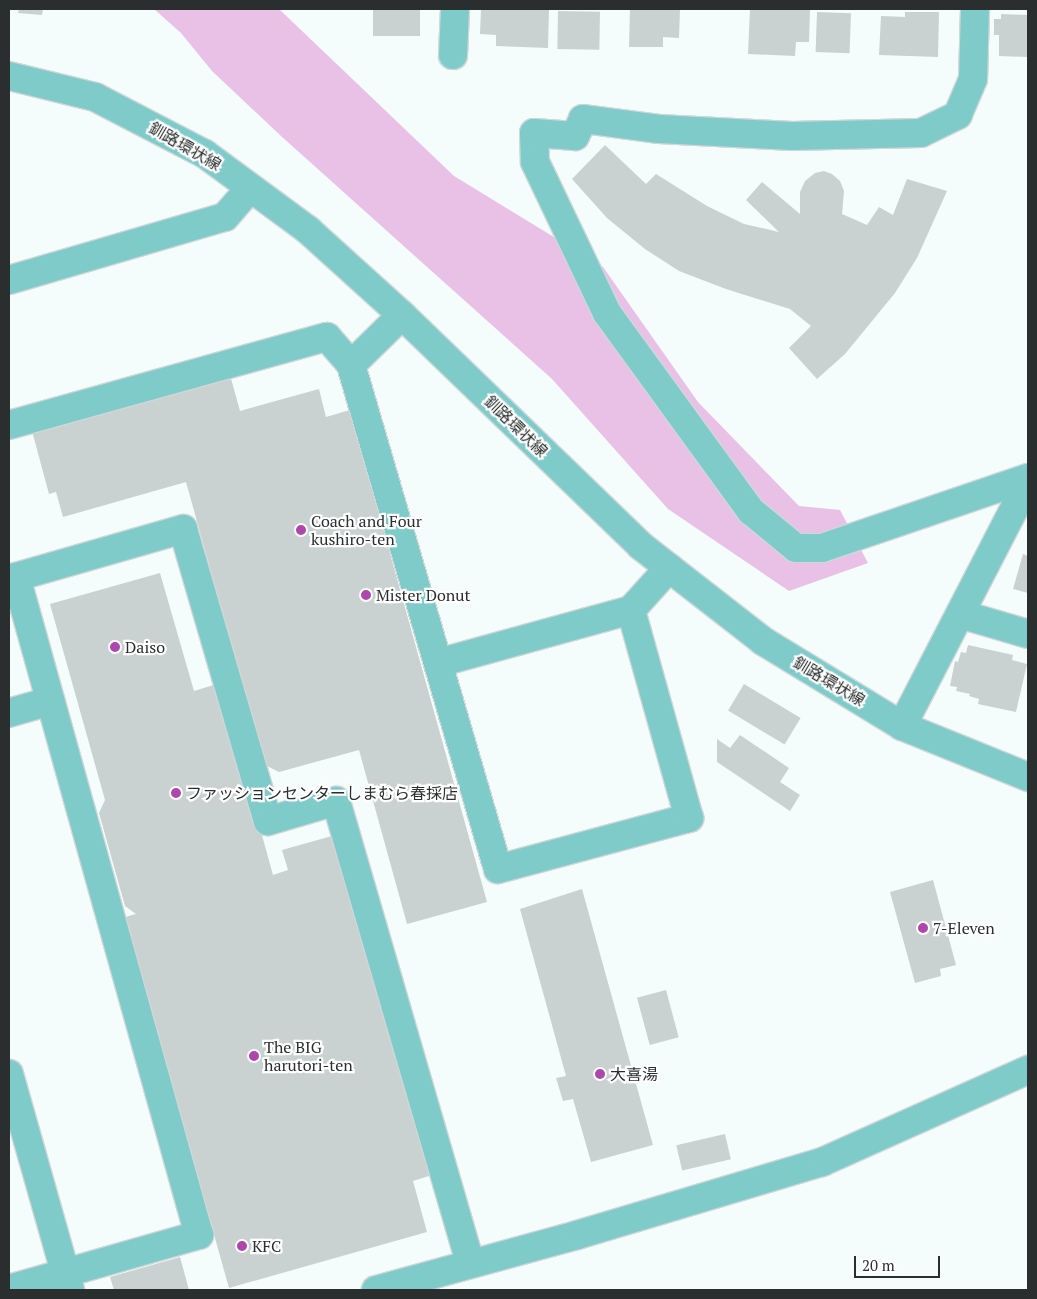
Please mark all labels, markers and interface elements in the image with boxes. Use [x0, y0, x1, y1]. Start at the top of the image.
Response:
street label: 釧路環状線 [146, 118, 224, 174]
street label: 釧路環状線 [481, 391, 551, 461]
place label: Coach and Four kushiro-ten [311, 511, 422, 549]
marker: Coach and Four kushiro-ten [295, 524, 307, 536]
place label: Mister Donut [376, 585, 470, 605]
marker: Mister Donut [360, 589, 372, 601]
place label: Daiso [125, 637, 165, 657]
marker: Daiso [109, 641, 121, 653]
street label: 釧路環状線 [790, 652, 868, 710]
place label: ファッションセンターしまむら春採店 [186, 783, 458, 803]
marker: ファッションセンターしまむら春採店 [170, 787, 182, 799]
place label: 7-Eleven [933, 918, 995, 938]
marker: 7-Eleven [917, 922, 929, 934]
place label: The BIG harutori-ten [264, 1037, 353, 1075]
marker: The BIG harutori-ten [248, 1050, 260, 1062]
place label: 大喜湯 [610, 1064, 658, 1084]
marker: 大喜湯 [594, 1068, 606, 1080]
place label: KFC [252, 1236, 281, 1256]
marker: KFC [236, 1240, 248, 1252]
scale bar [857, 1246, 943, 1278]
text: 20 m [862, 1255, 895, 1275]

